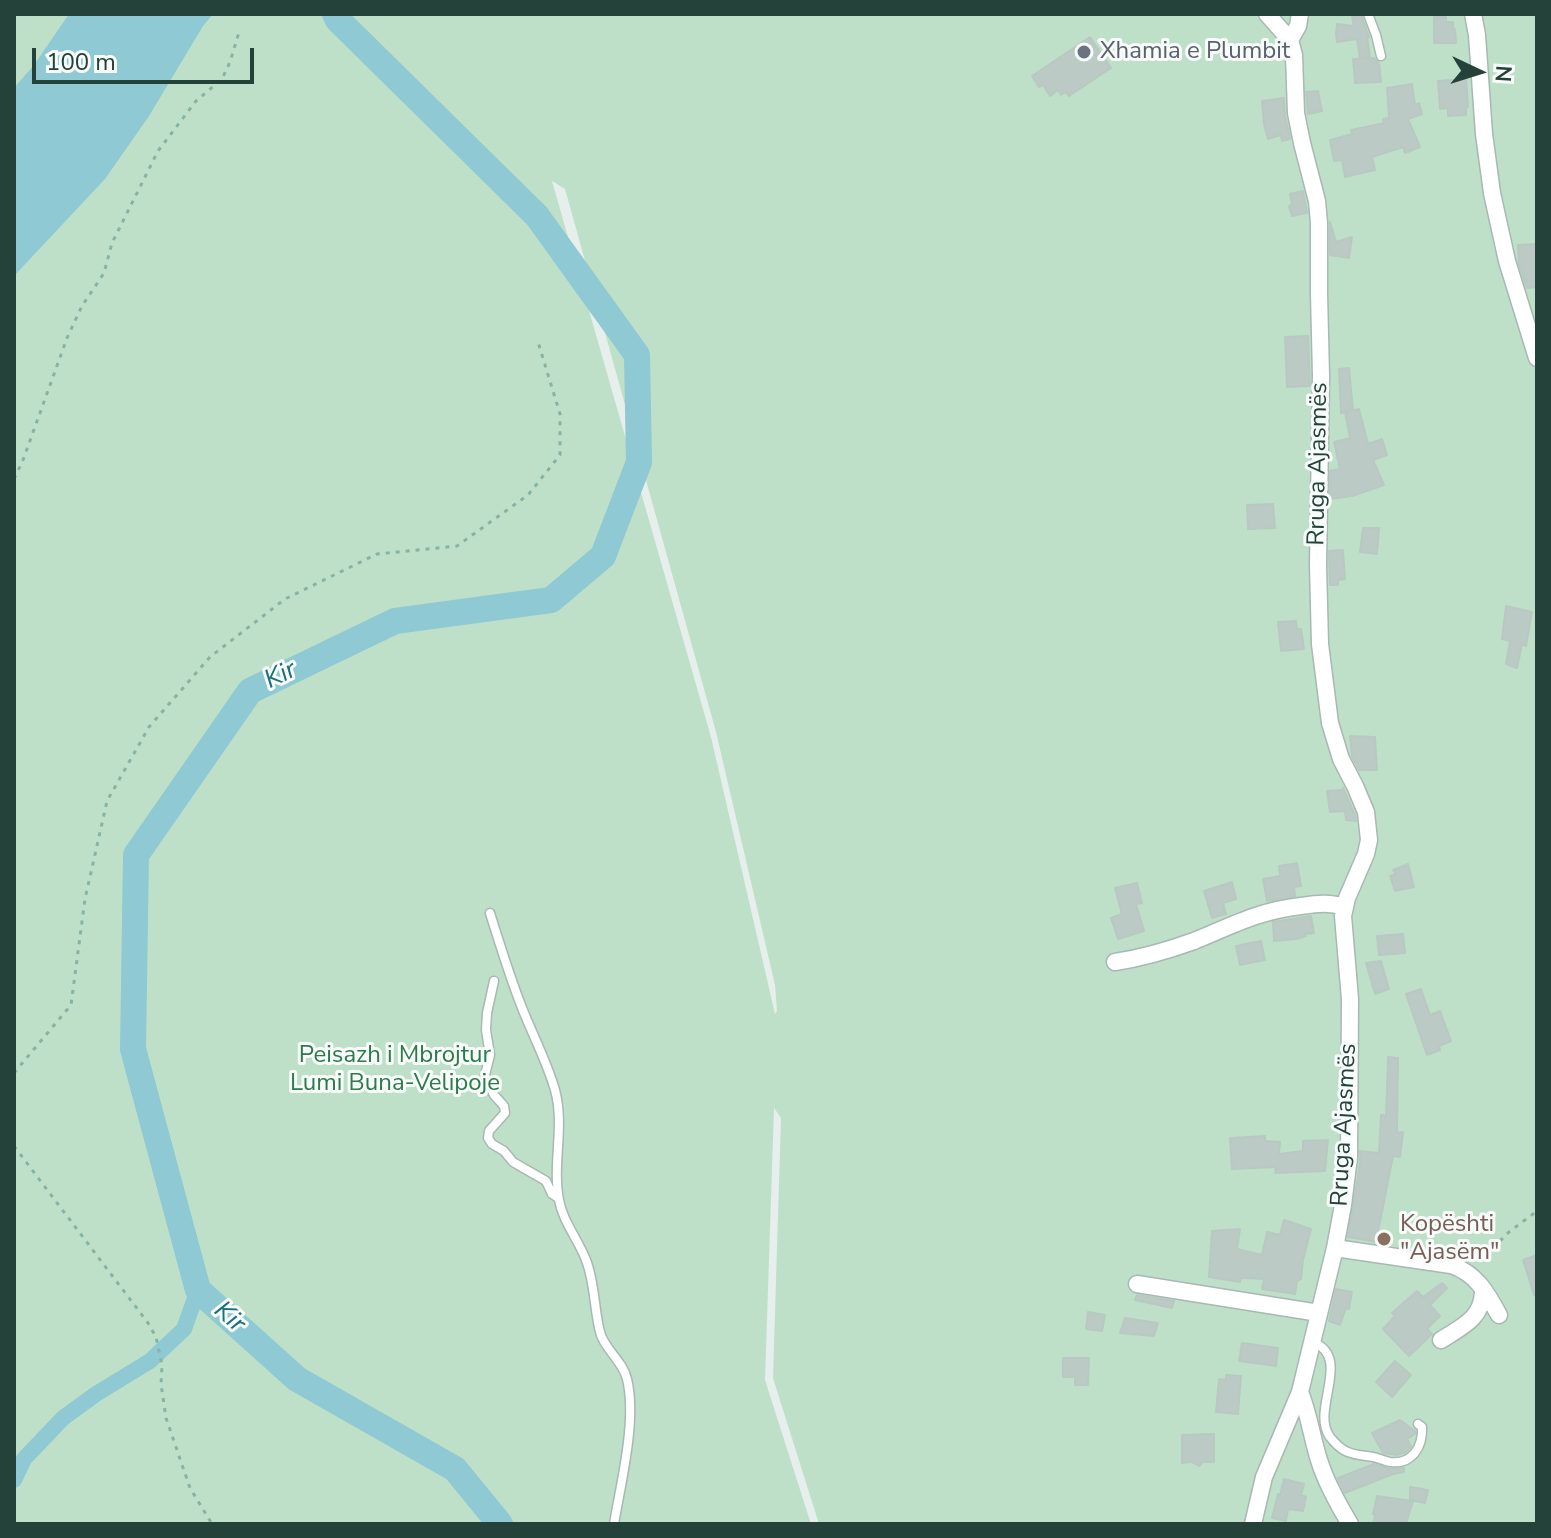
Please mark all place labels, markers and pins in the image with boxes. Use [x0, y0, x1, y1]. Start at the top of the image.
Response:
place label: Xhamia e Plumbit [1100, 38, 1290, 66]
marker: Xhamia e Plumbit [1075, 43, 1093, 61]
place label: Kopështi "Ajasëm" [1400, 1211, 1500, 1267]
marker: Kopështi "Ajasëm" [1375, 1230, 1393, 1248]

